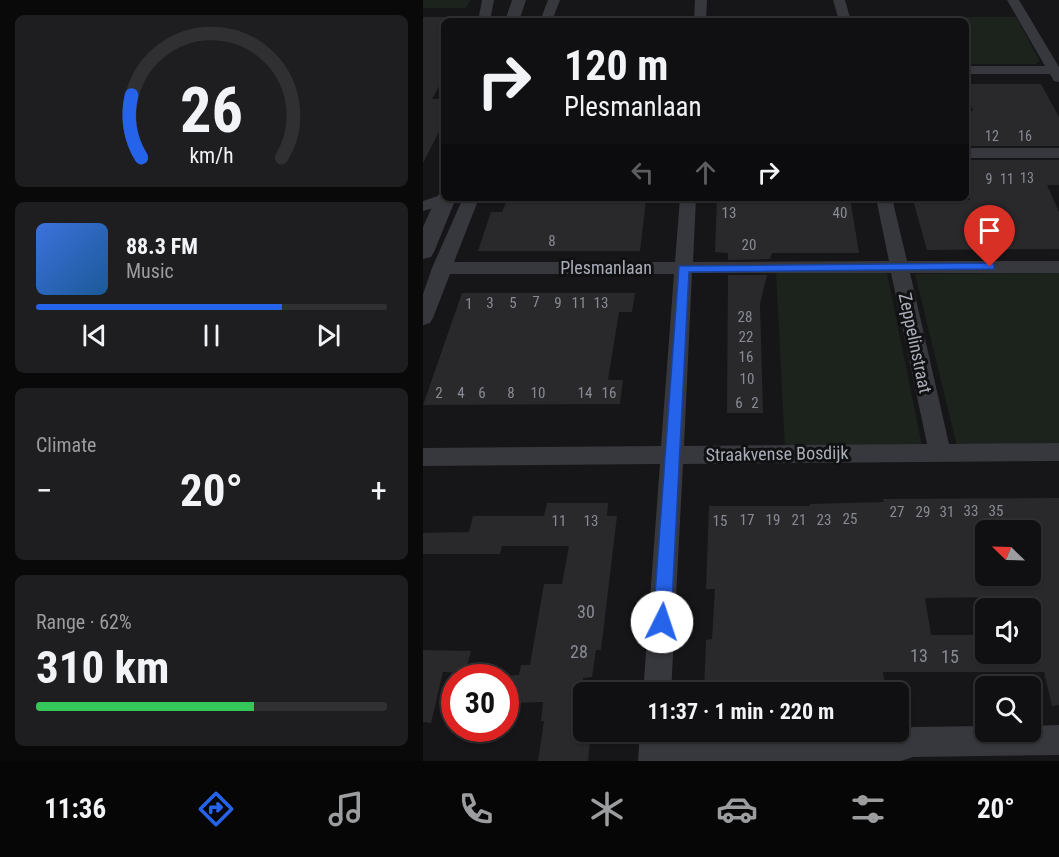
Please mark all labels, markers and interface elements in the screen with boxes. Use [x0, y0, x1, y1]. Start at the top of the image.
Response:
text: 120 m [564, 41, 669, 90]
icon: right [465, 42, 543, 120]
text: 26 [180, 74, 243, 147]
text: Plesmanlaan [564, 91, 702, 123]
house number: 12 [985, 128, 999, 144]
house number: 16 [1018, 128, 1032, 144]
text: km/h [189, 143, 234, 168]
icon: left [626, 156, 659, 189]
icon: ahead [689, 156, 722, 189]
icon: right [752, 156, 785, 189]
house number: 13 [1020, 170, 1034, 186]
house number: 9 [986, 171, 992, 187]
house number: 11 [1000, 171, 1014, 187]
house number: 13 [722, 204, 736, 222]
house number: 40 [833, 204, 847, 222]
pin [964, 205, 1015, 267]
icon: arrive [973, 214, 1006, 247]
house number: 8 [548, 232, 556, 250]
text: 88.3 FM [126, 234, 198, 259]
house number: 20 [742, 236, 756, 254]
street label: Plesmanlaan [560, 257, 652, 278]
text: Music [126, 259, 174, 283]
street label: Zeppelinstraat [895, 291, 936, 395]
house number: 7 [532, 293, 540, 311]
house number: 3 [486, 294, 494, 312]
house number: 5 [509, 294, 517, 312]
house number: 9 [554, 294, 562, 312]
house number: 11 [572, 294, 586, 312]
house number: 13 [594, 294, 608, 312]
house number: 1 [465, 295, 473, 313]
house number: 28 [738, 308, 752, 326]
icon: previous [78, 319, 111, 352]
icon: pause [195, 319, 228, 352]
icon: next [312, 319, 345, 352]
house number: 22 [739, 328, 753, 346]
house number: 16 [739, 348, 753, 366]
house number: 10 [740, 370, 754, 388]
house number: 2 [435, 384, 443, 402]
house number: 4 [457, 384, 465, 402]
house number: 6 [478, 384, 486, 402]
house number: 8 [507, 384, 515, 402]
house number: 10 [531, 384, 545, 402]
house number: 14 [578, 384, 592, 402]
house number: 16 [602, 384, 616, 402]
house number: 6 [735, 394, 743, 412]
house number: 2 [751, 394, 759, 412]
text: Climate [36, 433, 96, 457]
street label: Straakvense Bosdijk [705, 442, 849, 465]
text: 20° [180, 464, 243, 517]
text: − [36, 471, 53, 510]
text: + [371, 471, 387, 510]
house number: 33 [964, 502, 978, 520]
house number: 35 [989, 502, 1003, 520]
house number: 27 [890, 503, 904, 521]
house number: 29 [916, 503, 930, 521]
house number: 31 [940, 503, 954, 521]
house number: 25 [843, 510, 857, 528]
house number: 17 [740, 511, 754, 529]
house number: 19 [766, 511, 780, 529]
house number: 21 [792, 511, 806, 529]
house number: 23 [817, 511, 831, 529]
house number: 11 [552, 512, 566, 530]
house number: 13 [584, 512, 598, 530]
house number: 15 [713, 512, 727, 530]
north arrow [975, 520, 1041, 586]
map controls [975, 520, 1041, 742]
position arrow [630, 590, 694, 654]
button: sound [975, 598, 1041, 664]
house number: 30 [577, 601, 595, 622]
text: Range · 62% [36, 610, 132, 634]
text: 310 km [36, 641, 169, 694]
house number: 28 [570, 641, 588, 662]
house number: 13 [910, 645, 928, 666]
house number: 15 [941, 646, 959, 667]
speed limit sign: 30 [441, 664, 519, 742]
button: search [975, 676, 1041, 742]
text: 11:37 · 1 min · 220 m [648, 699, 834, 724]
icon: directions [195, 788, 237, 830]
icon: music [325, 788, 367, 830]
icon: phone [455, 788, 497, 830]
icon: climate [586, 788, 628, 830]
icon: car [716, 788, 758, 830]
icon: filters [847, 788, 889, 830]
text: 11:36 [44, 793, 106, 825]
text: 20° [977, 793, 1015, 825]

